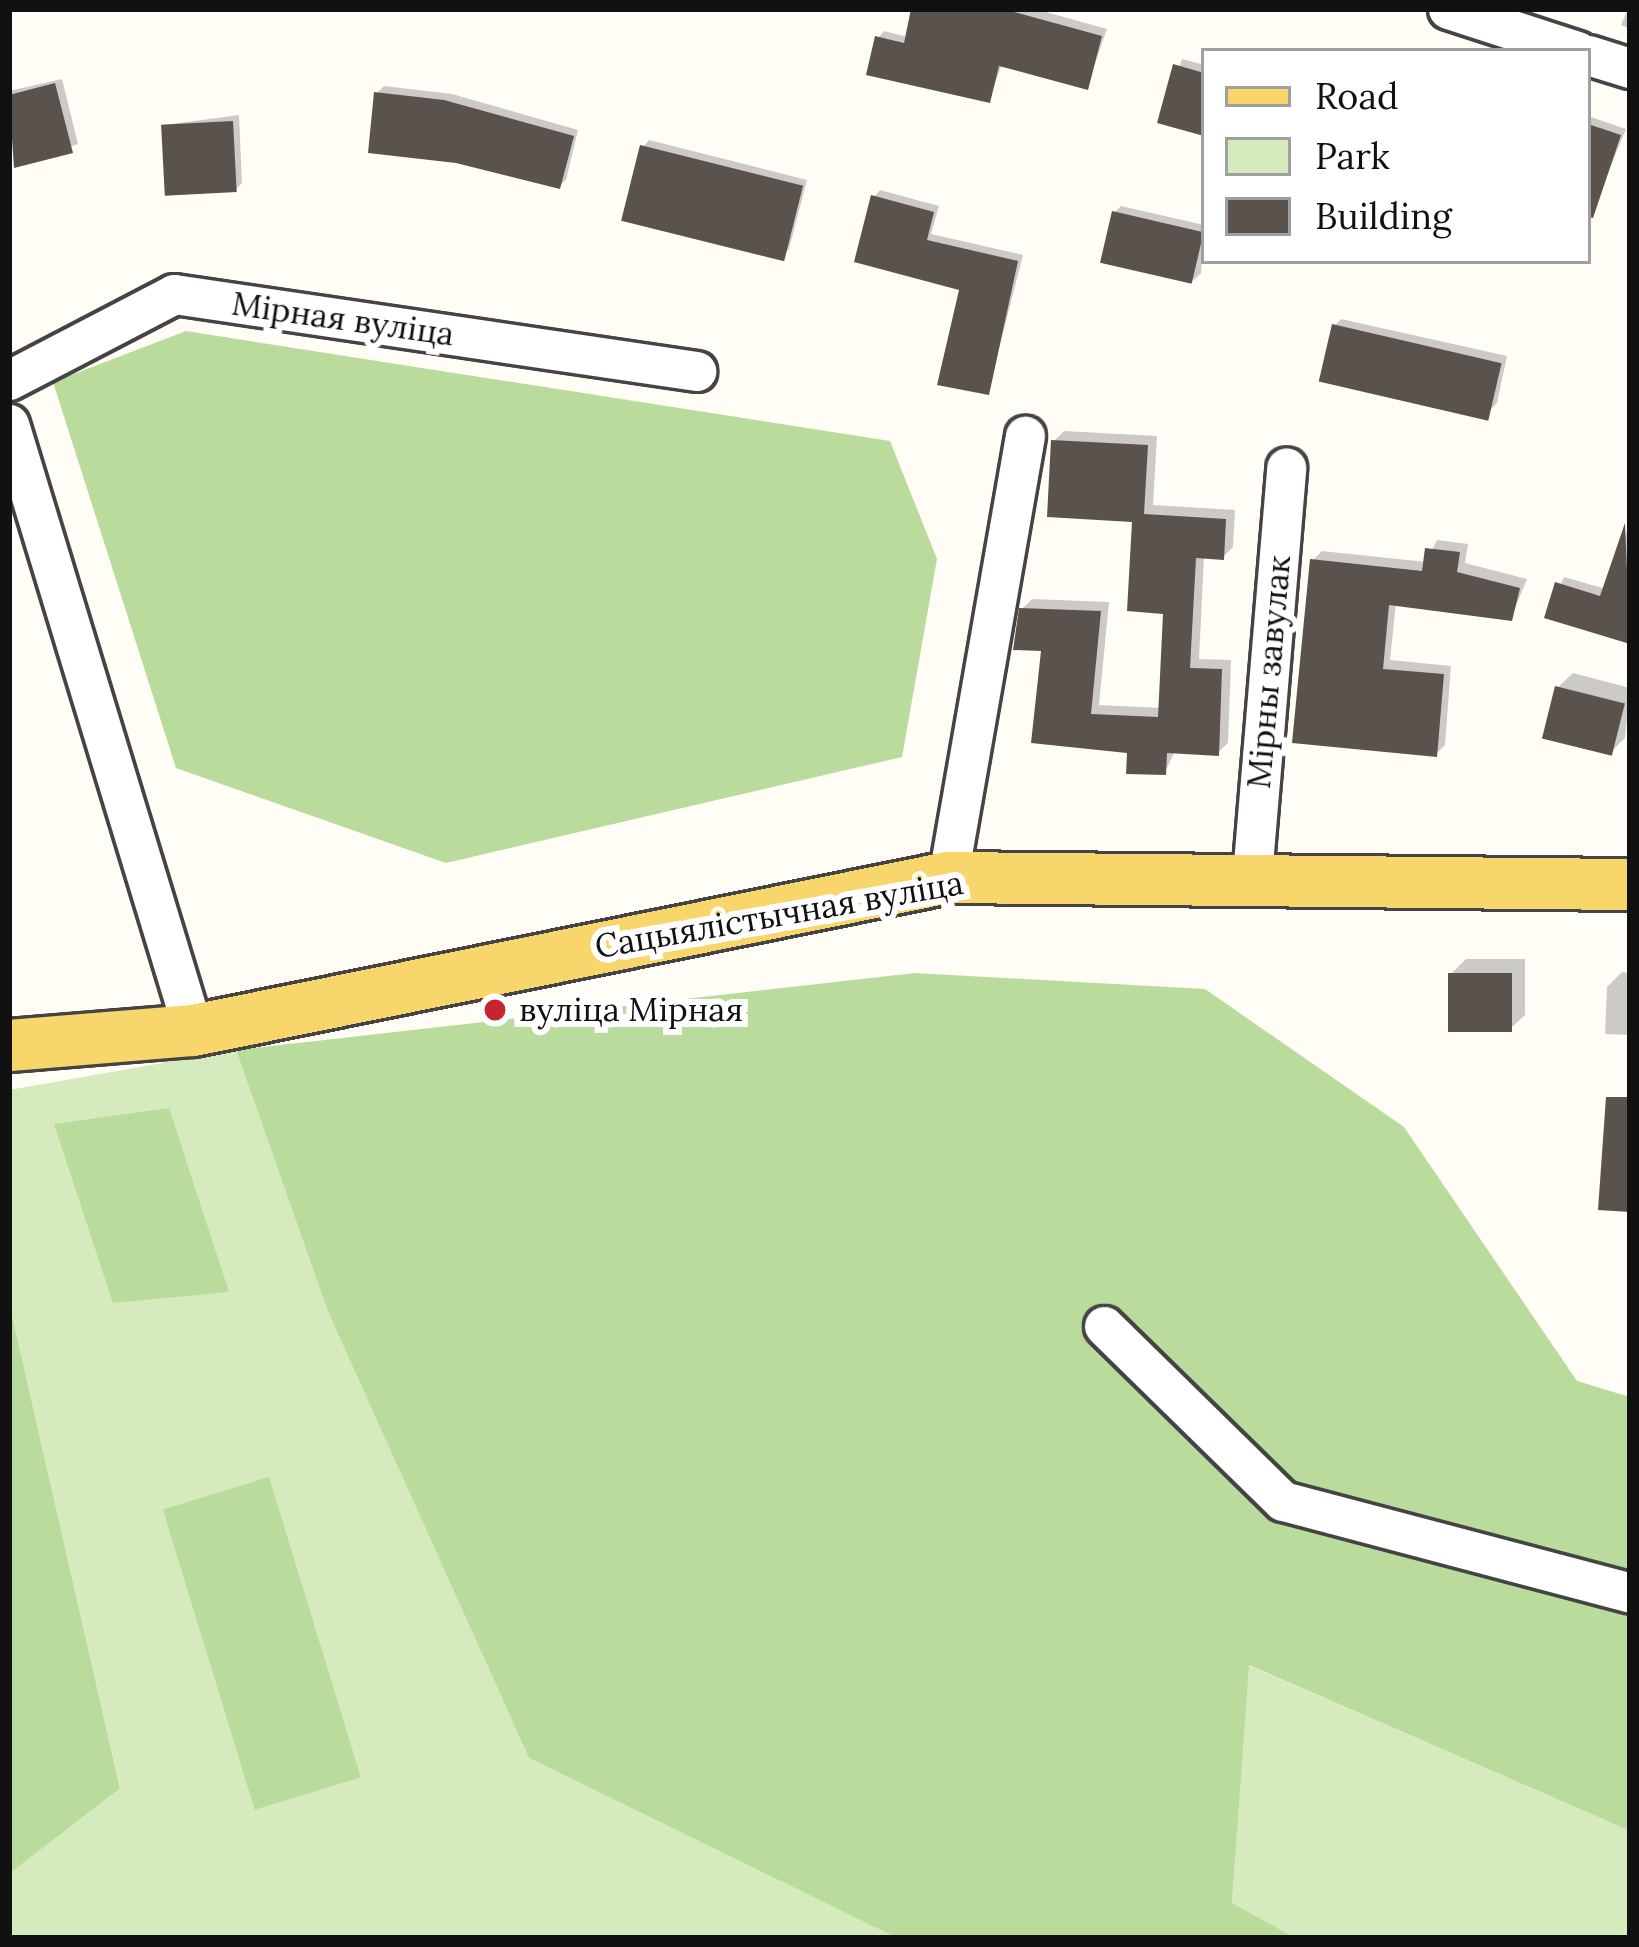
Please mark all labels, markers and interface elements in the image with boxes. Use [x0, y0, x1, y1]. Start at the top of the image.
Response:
legend [1201, 48, 1591, 264]
text: Road [1315, 73, 1399, 119]
text: Park [1315, 133, 1390, 179]
text: Building [1315, 193, 1452, 239]
street label: Мірная вуліца [229, 284, 457, 354]
street label: Мірны завулак [1239, 554, 1299, 790]
street label: Сацыялістычная вуліца [592, 863, 966, 967]
place label: вуліца Мірная [519, 990, 743, 1030]
marker: вуліца Мірная [482, 997, 508, 1023]

